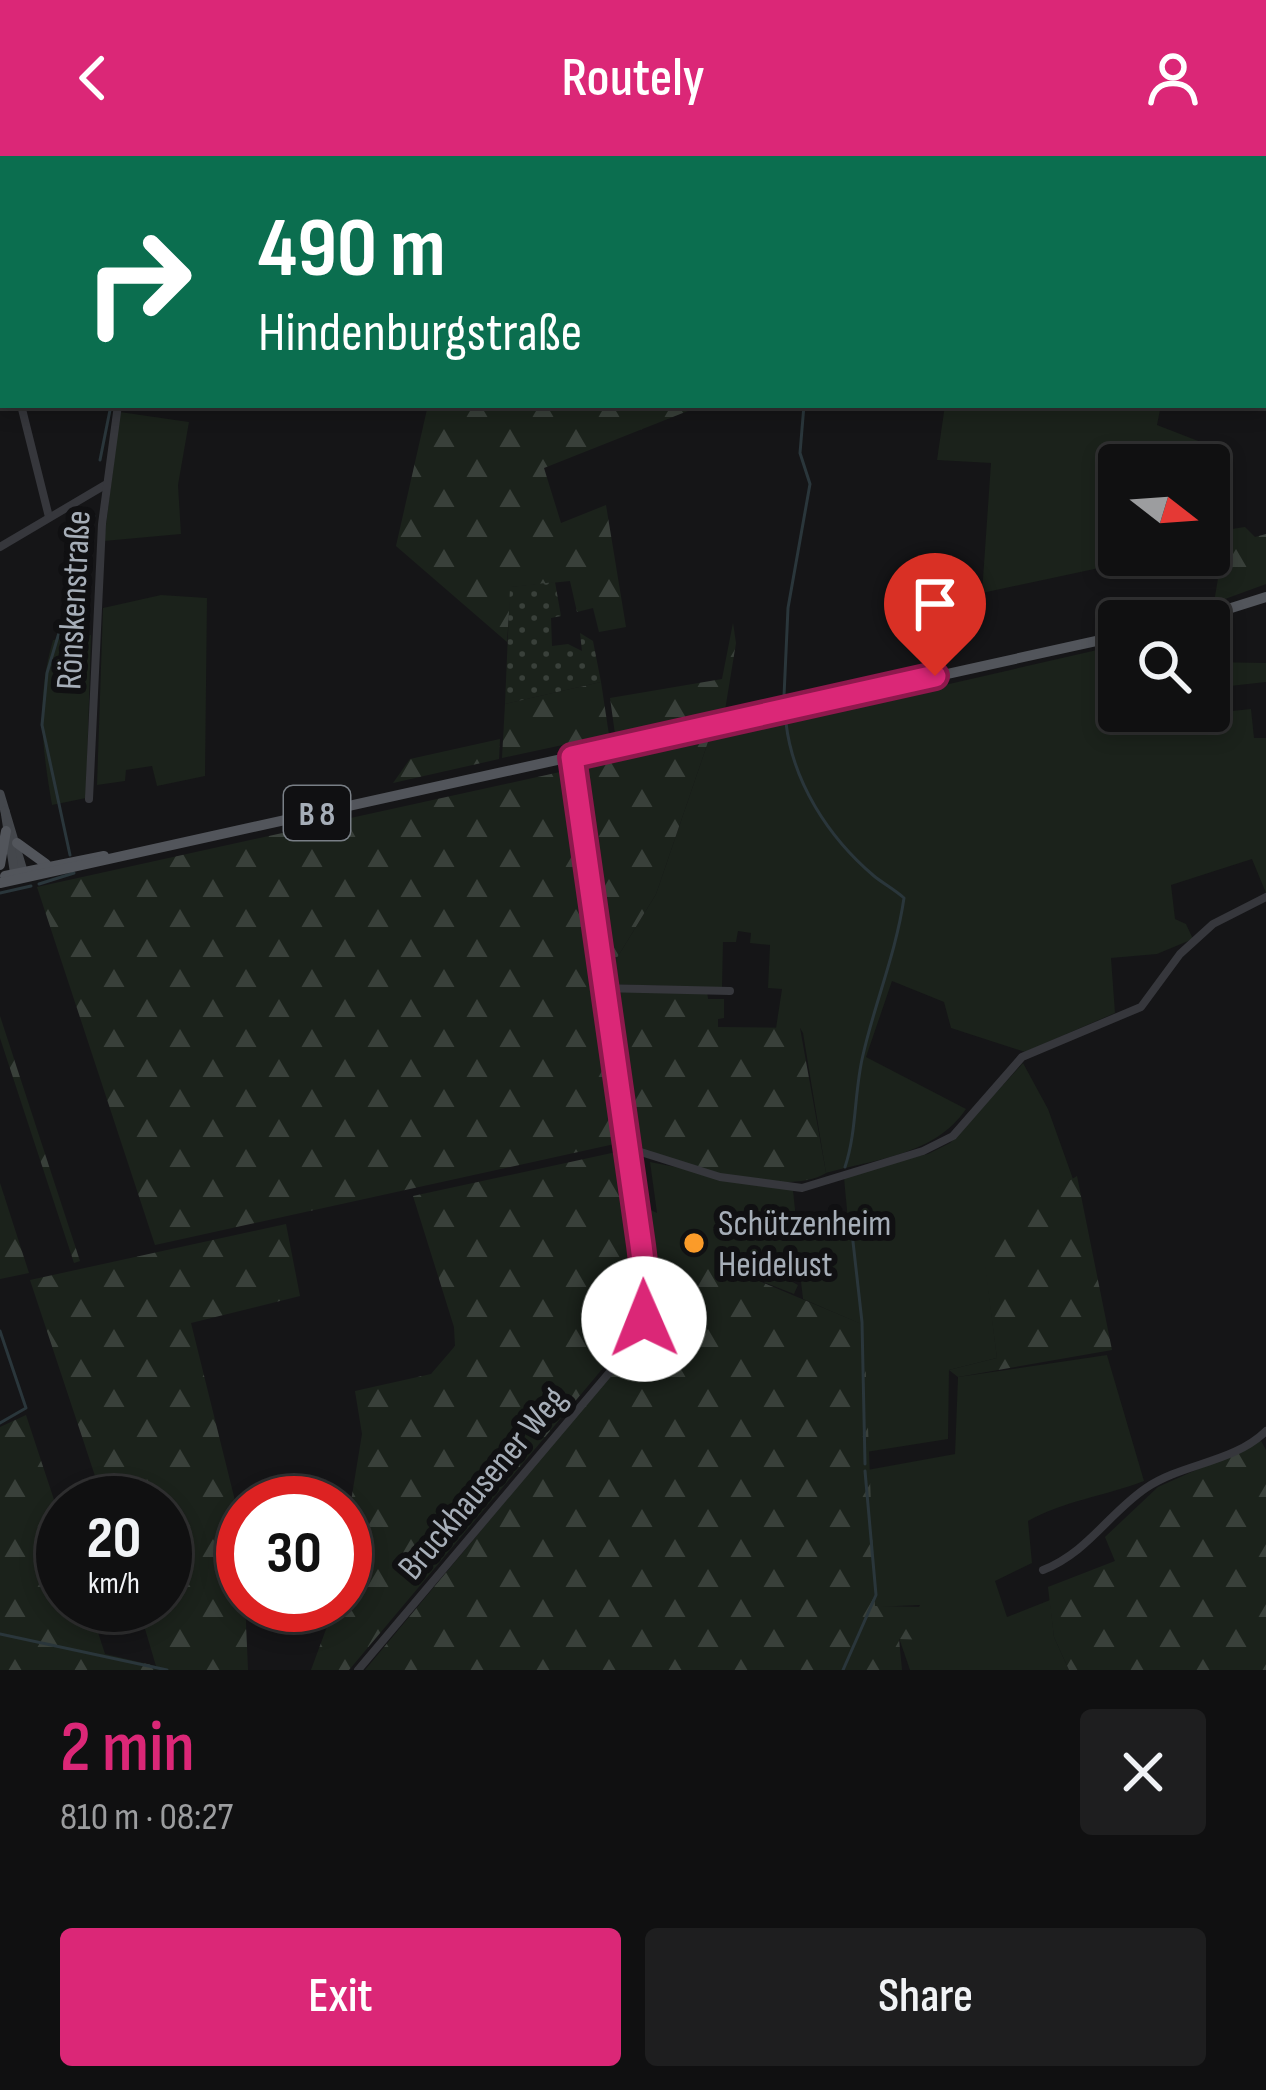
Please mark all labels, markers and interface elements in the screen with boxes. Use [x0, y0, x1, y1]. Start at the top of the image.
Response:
icon: back [60, 45, 126, 111]
icon: person [1140, 45, 1206, 111]
text: Routely [561, 46, 705, 111]
text: 490 m [258, 199, 446, 300]
icon: right [60, 204, 216, 360]
text: Hindenburgstraße [258, 301, 582, 366]
north arrow [1098, 444, 1230, 576]
map controls [1098, 444, 1230, 732]
street label: Rönskenstraße [48, 509, 101, 691]
pin [884, 553, 986, 676]
icon: arrive [902, 571, 968, 637]
button: search [1098, 600, 1230, 732]
road number: B 8 [284, 786, 350, 840]
place label: Schützenheim Heidelust [718, 1203, 891, 1287]
marker: Schützenheim Heidelust [681, 1230, 707, 1256]
position arrow [581, 1256, 707, 1382]
street label: Bruckhausener Weg [390, 1378, 576, 1589]
speed limit sign: 30 [216, 1476, 372, 1632]
text: 20 [87, 1503, 141, 1575]
text: km/h [88, 1566, 140, 1602]
text: 2 min [60, 1705, 195, 1792]
button: close [1080, 1709, 1206, 1835]
text: 810 m · 08:27 [60, 1794, 233, 1841]
button: Exit [60, 1928, 621, 2066]
button: Share [645, 1928, 1206, 2066]

